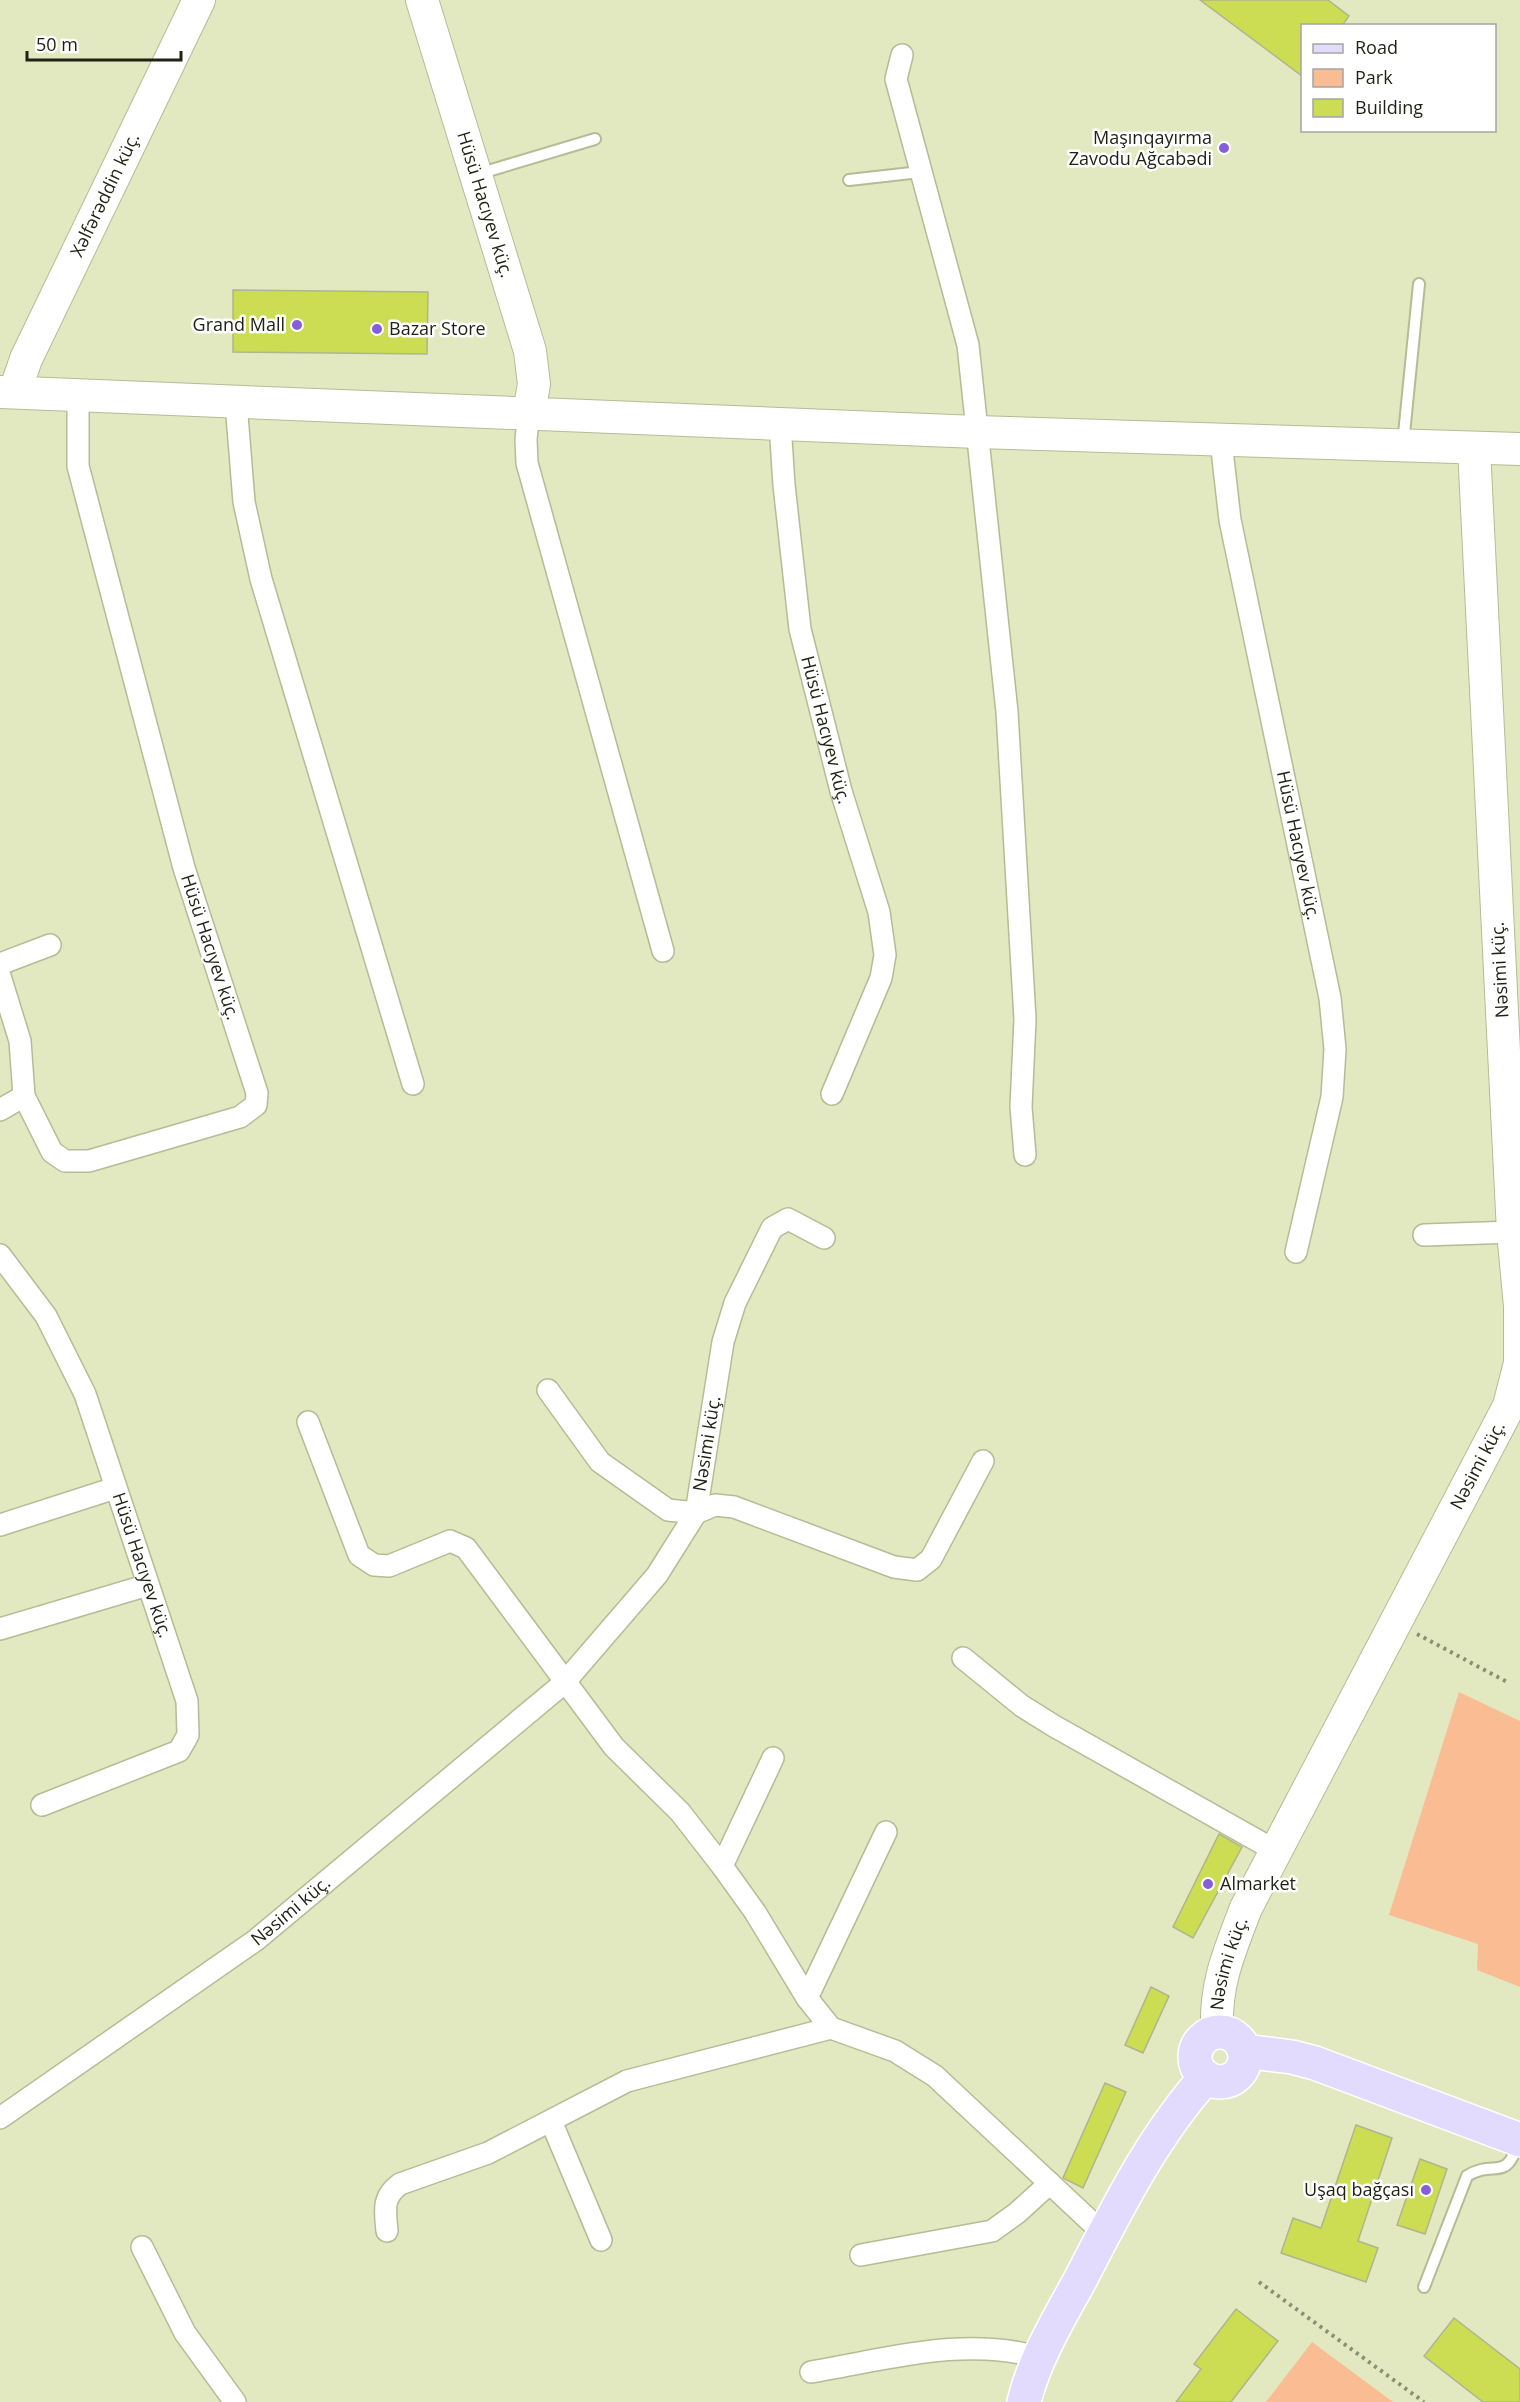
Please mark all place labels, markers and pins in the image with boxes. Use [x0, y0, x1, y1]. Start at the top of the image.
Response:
place label: Maşınqayırma Zavodu Ağcabədi [1069, 125, 1212, 170]
marker: Maşınqayırma Zavodu Ağcabədi [1217, 141, 1231, 155]
place label: Grand Mall [193, 312, 285, 336]
place label: Bazar Store [389, 316, 486, 340]
marker: Grand Mall [290, 318, 304, 332]
marker: Bazar Store [370, 322, 384, 336]
place label: Almarket [1220, 1871, 1296, 1895]
marker: Almarket [1201, 1877, 1215, 1891]
place label: Uşaq bağçası [1304, 2177, 1414, 2201]
marker: Uşaq bağçası [1419, 2183, 1433, 2197]

